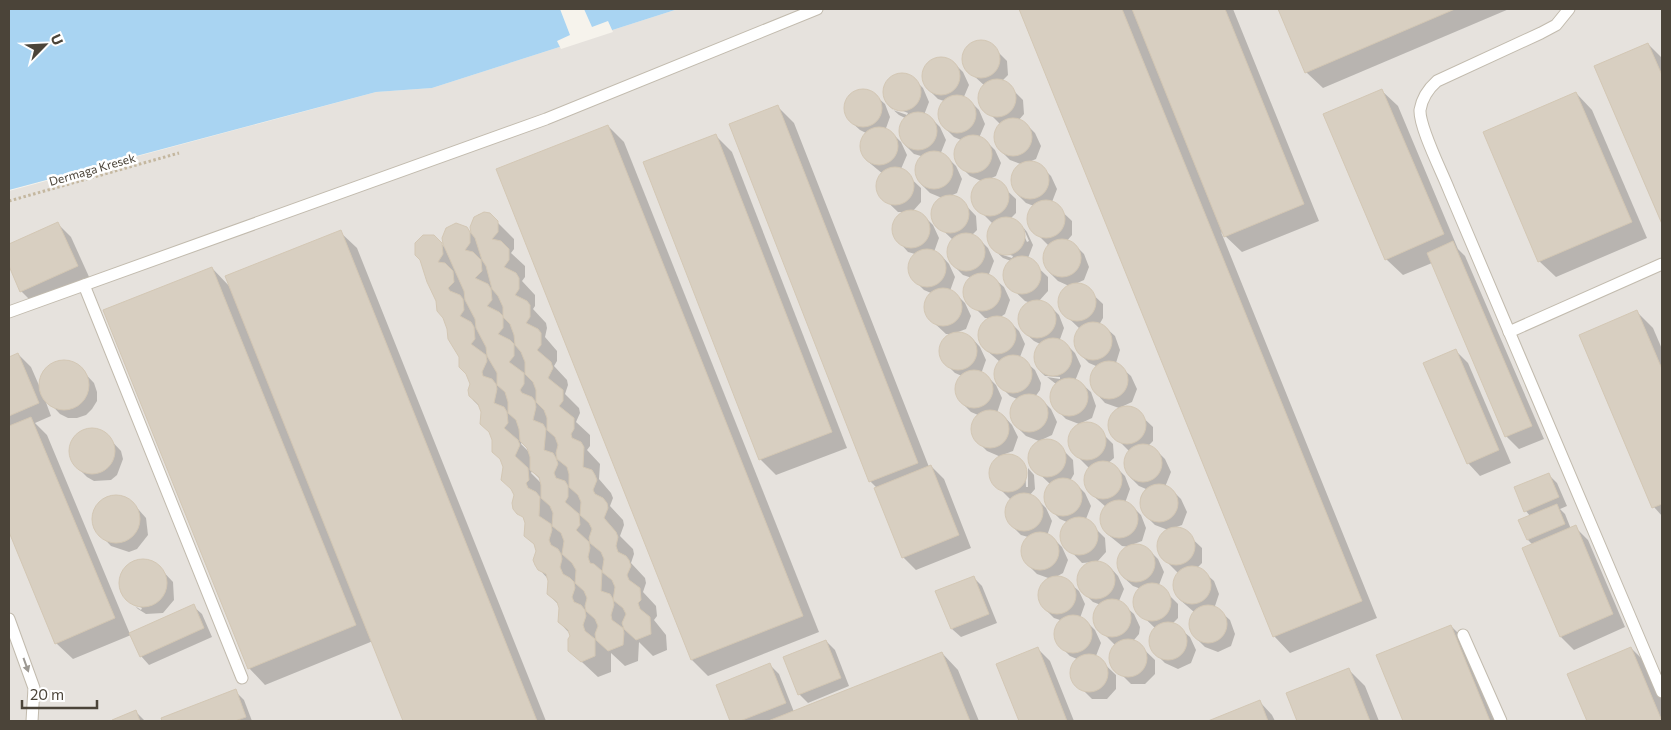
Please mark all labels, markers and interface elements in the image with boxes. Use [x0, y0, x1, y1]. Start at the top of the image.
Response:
north arrow [20, 20, 70, 70]
text: U [47, 31, 67, 48]
street label: Dermaga Kresek [47, 150, 137, 188]
one-way arrow [22, 658, 30, 673]
scale bar [22, 678, 98, 710]
text: 20 m [30, 685, 64, 703]

